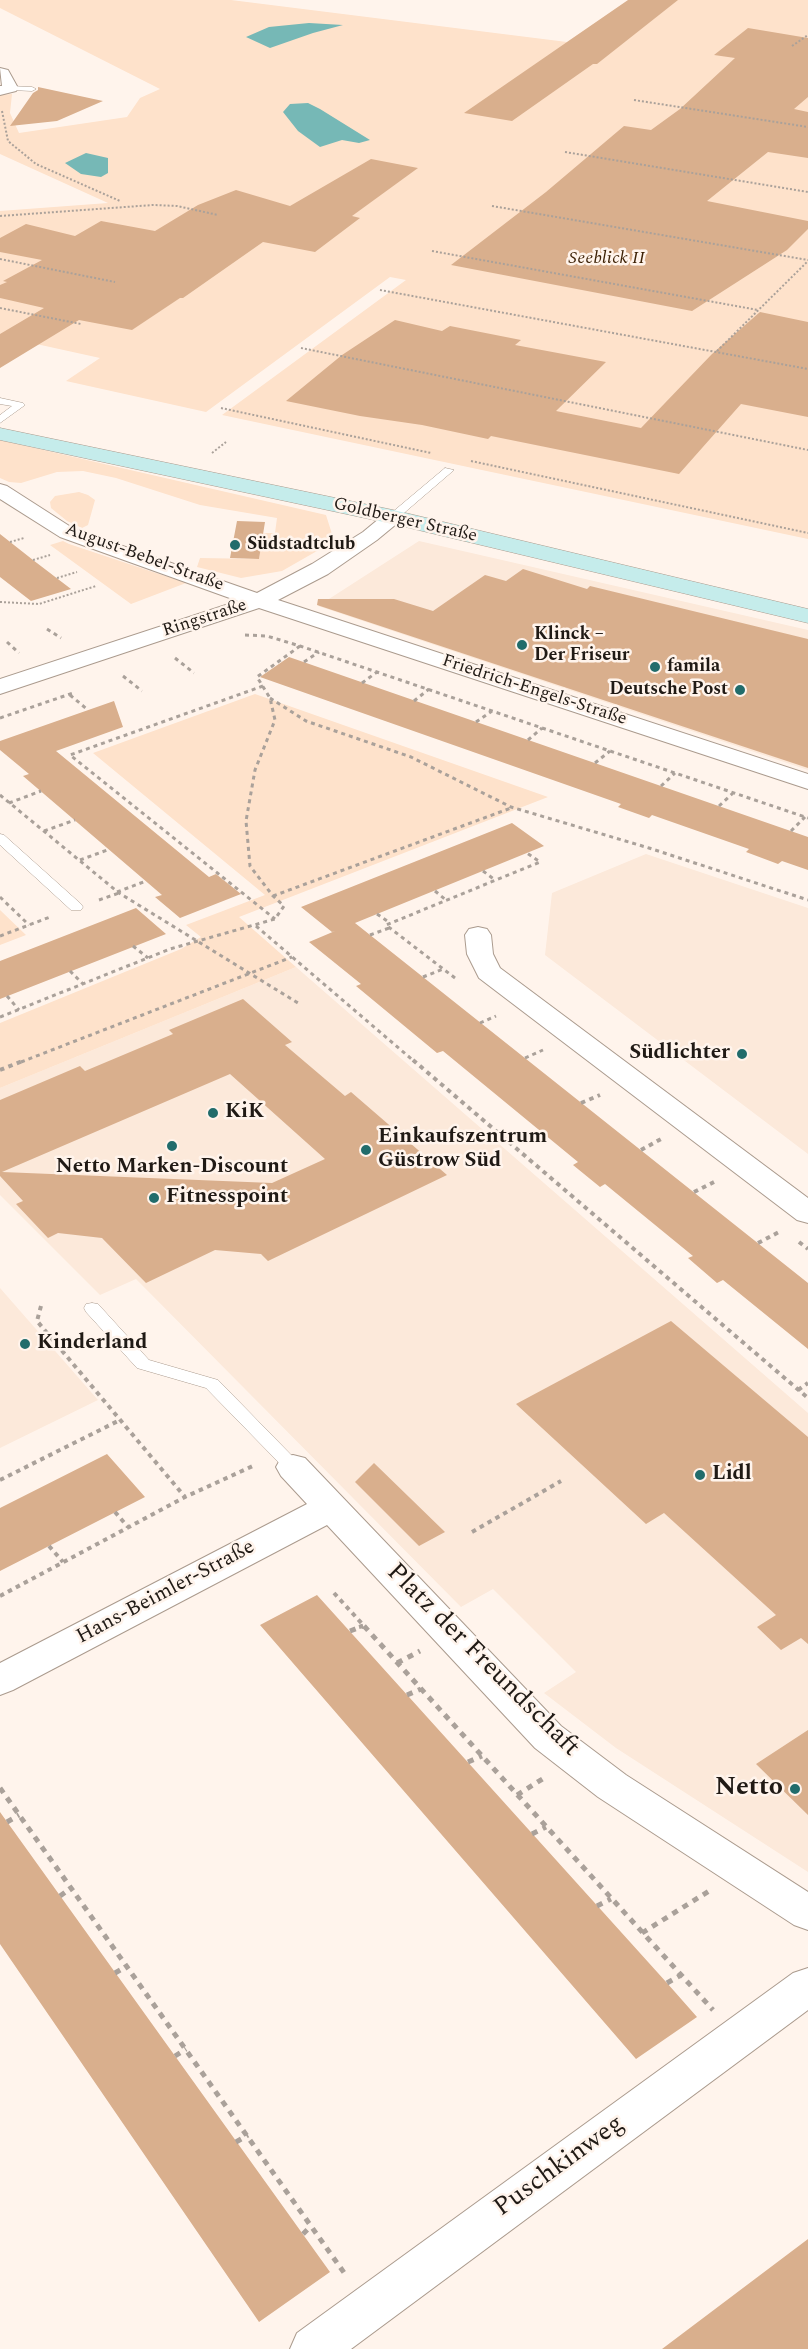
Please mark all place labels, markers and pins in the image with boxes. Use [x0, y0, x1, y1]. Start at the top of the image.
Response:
place label: Südstadtclub [247, 534, 355, 556]
marker: Südstadtclub [228, 538, 242, 552]
place label: Klinck – Der Friseur [534, 624, 629, 666]
marker: Klinck – Der Friseur [515, 638, 529, 652]
place label: famila [667, 656, 720, 678]
marker: famila [648, 660, 662, 674]
place label: Deutsche Post [609, 679, 728, 701]
marker: Deutsche Post [733, 683, 747, 697]
place label: Südlichter [629, 1041, 730, 1067]
marker: Südlichter [735, 1047, 749, 1061]
place label: KiK [225, 1100, 264, 1126]
marker: KiK [206, 1106, 220, 1120]
place label: Einkaufszentrum Güstrow Süd [378, 1125, 547, 1175]
marker: Netto Marken-Discount [165, 1139, 179, 1153]
marker: Einkaufszentrum Güstrow Süd [359, 1143, 373, 1157]
place label: Netto Marken-Discount [56, 1155, 288, 1181]
place label: Fitnesspoint [166, 1185, 288, 1211]
marker: Fitnesspoint [147, 1191, 161, 1205]
place label: Kinderland [37, 1331, 147, 1357]
marker: Kinderland [18, 1337, 32, 1351]
place label: Lidl [712, 1462, 752, 1488]
marker: Lidl [693, 1468, 707, 1482]
place label: Netto [715, 1773, 783, 1805]
marker: Netto [788, 1782, 802, 1796]

